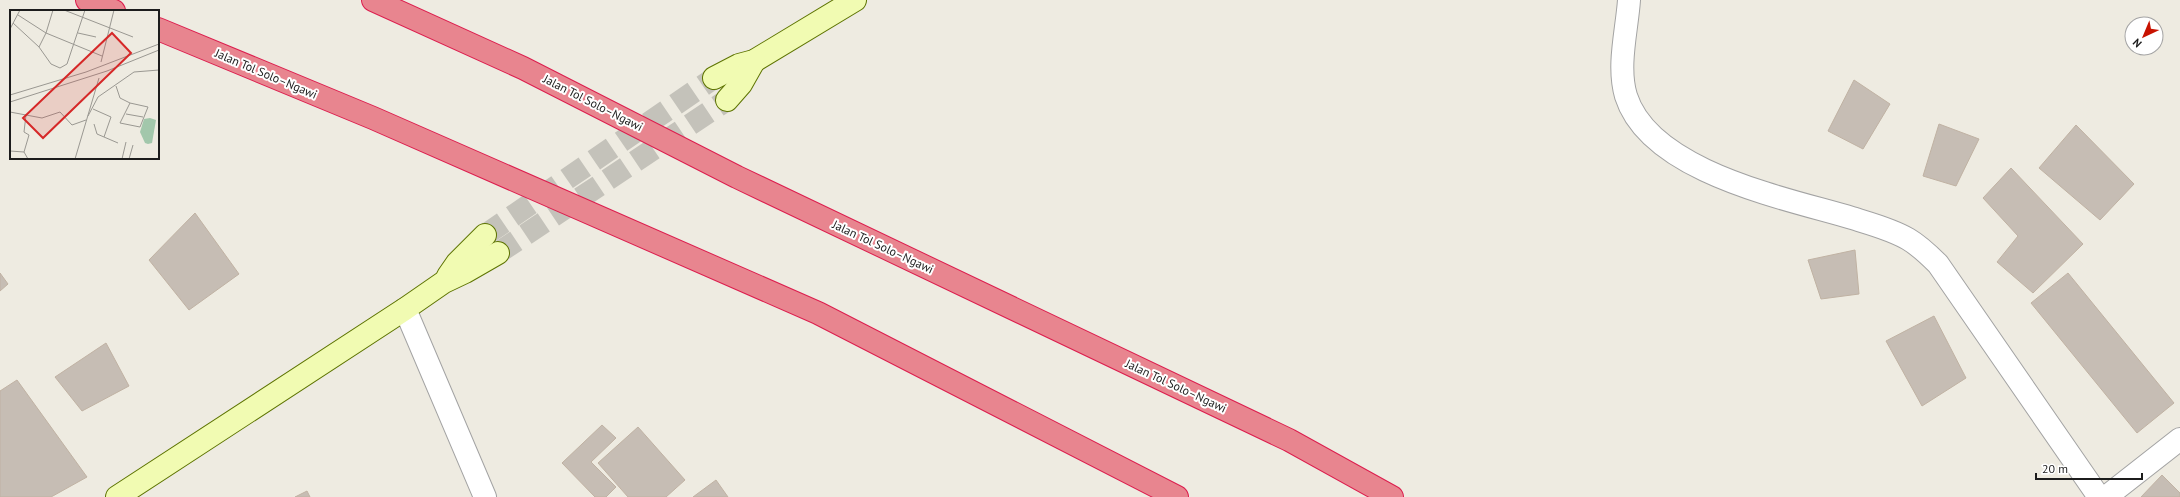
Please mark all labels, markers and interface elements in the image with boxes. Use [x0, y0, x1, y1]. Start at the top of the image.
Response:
inset map [10, 10, 159, 159]
north arrow [2124, 16, 2164, 56]
text: N [2130, 36, 2145, 51]
street label: Jalan Tol Solo–Ngawi [212, 45, 320, 102]
street label: Jalan Tol Solo–Ngawi [540, 71, 646, 134]
street label: Jalan Tol Solo–Ngawi [829, 216, 936, 277]
street label: Jalan Tol Solo–Ngawi [1122, 355, 1229, 416]
scale bar [2036, 455, 2142, 481]
text: 20 m [2042, 461, 2068, 476]

